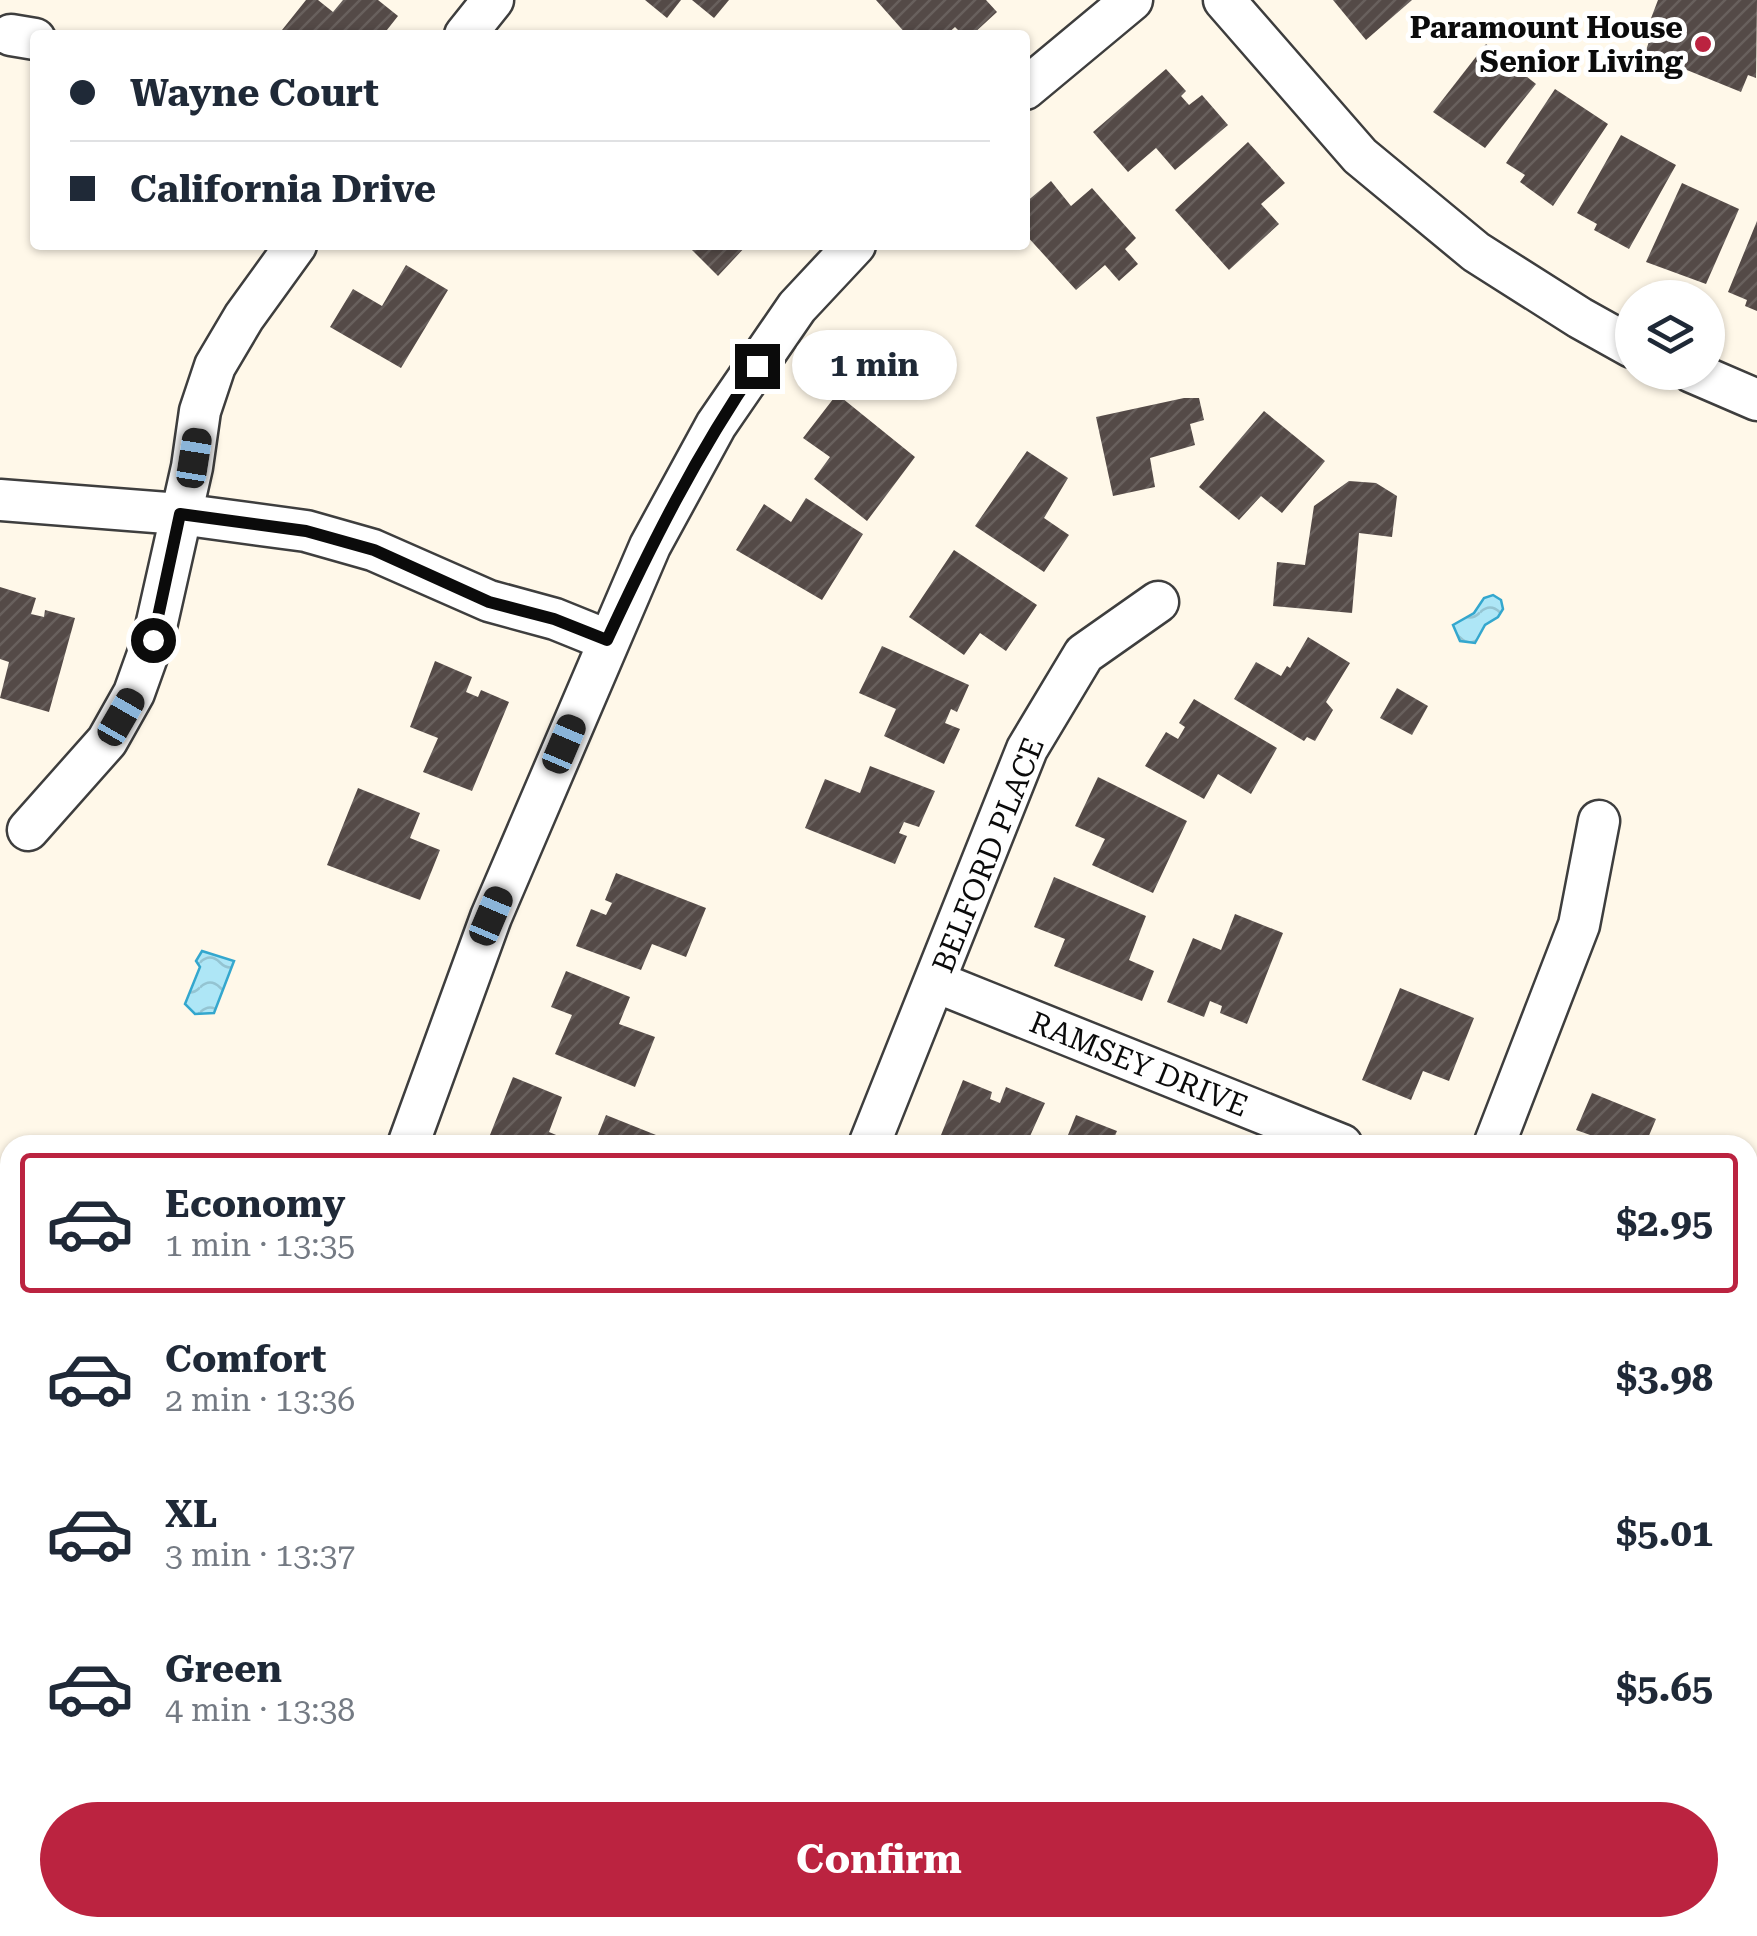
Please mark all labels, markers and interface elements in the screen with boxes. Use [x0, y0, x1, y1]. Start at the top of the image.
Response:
place label: Paramount House Senior Living [1410, 10, 1683, 79]
marker: Paramount House Senior Living [1692, 33, 1714, 55]
text: Wayne Court [130, 71, 379, 115]
text: California Drive [130, 167, 436, 211]
map controls [1615, 280, 1725, 390]
button: layers [1615, 280, 1725, 390]
callout: 1 min [792, 331, 957, 401]
route end [735, 344, 780, 389]
text: 1 min [830, 346, 919, 384]
car [174, 426, 214, 490]
route start [131, 618, 176, 663]
car [93, 684, 149, 750]
car [538, 711, 590, 777]
street label: BELFORD PLACE [925, 733, 1051, 977]
car [465, 883, 517, 949]
street label: RAMSEY DRIVE [1025, 1004, 1253, 1124]
icon: car [45, 1178, 135, 1268]
text: Economy [165, 1182, 345, 1226]
text: $2.95 [1616, 1201, 1713, 1245]
text: 1 min · 13:35 [165, 1226, 355, 1264]
icon: car [45, 1333, 135, 1423]
text: Comfort [165, 1337, 326, 1381]
text: $3.98 [1616, 1356, 1713, 1400]
text: 2 min · 13:36 [165, 1381, 355, 1419]
icon: car [45, 1488, 135, 1578]
text: XL [165, 1492, 217, 1536]
text: $5.01 [1616, 1511, 1713, 1555]
text: 3 min · 13:37 [165, 1536, 355, 1574]
icon: car [45, 1643, 135, 1733]
text: Green [165, 1647, 282, 1691]
text: $5.65 [1616, 1666, 1713, 1710]
text: 4 min · 13:38 [165, 1691, 355, 1729]
button: Confirm [40, 1802, 1718, 1917]

